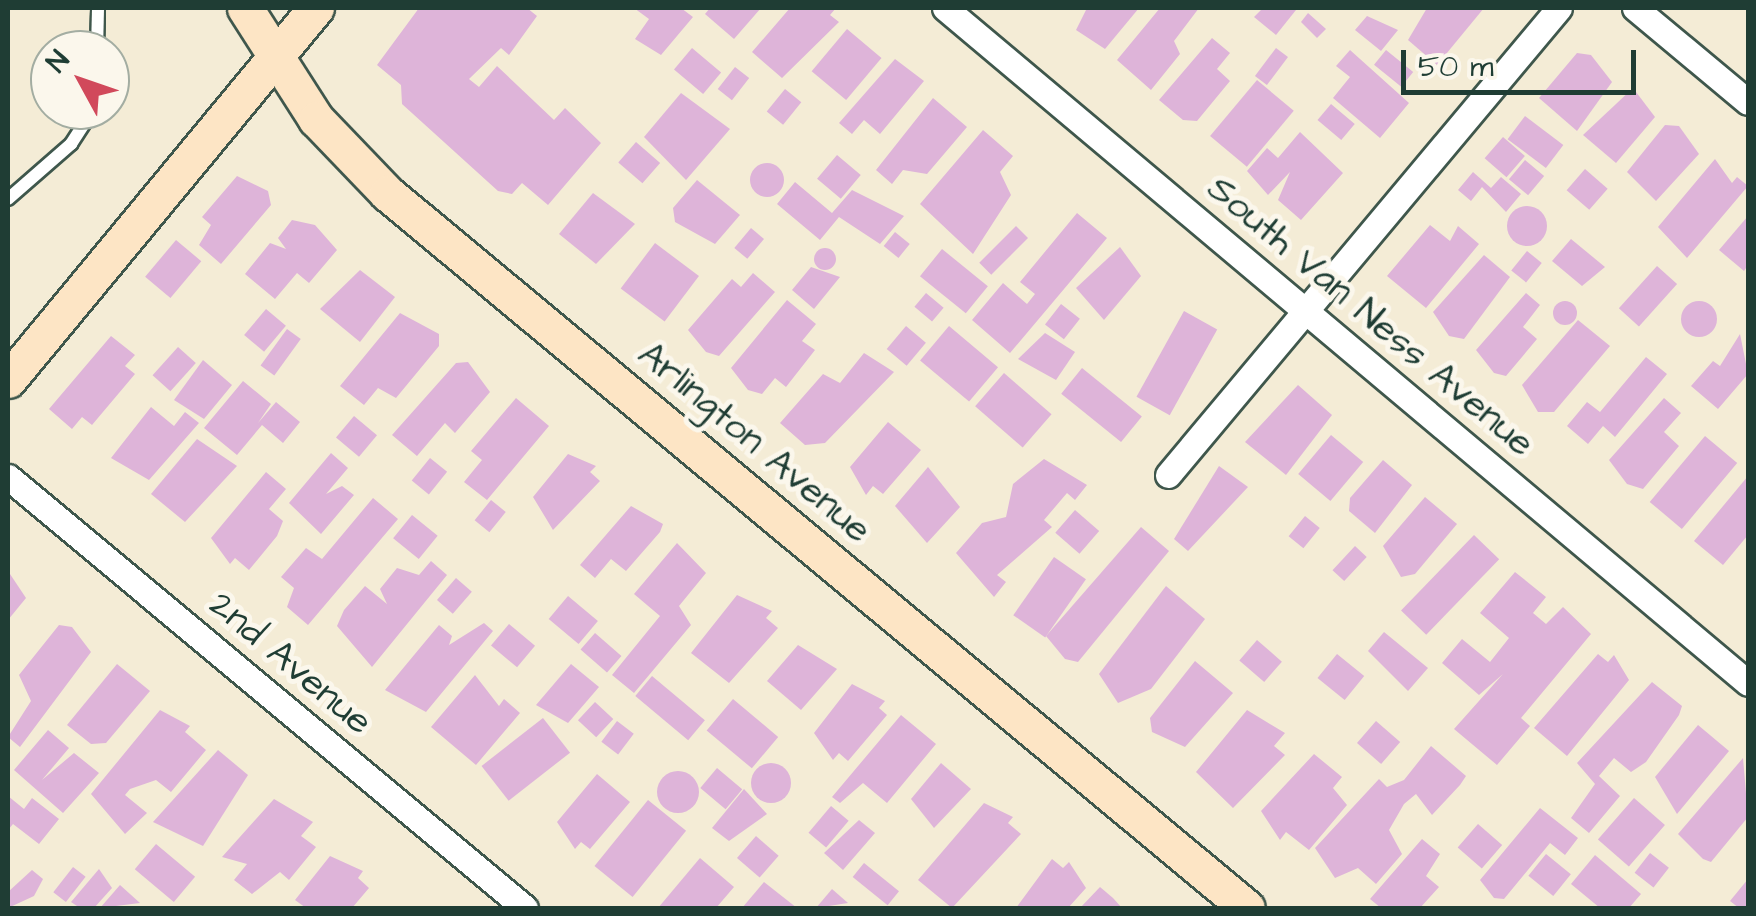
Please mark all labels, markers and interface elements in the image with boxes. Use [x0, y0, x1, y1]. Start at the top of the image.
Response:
north arrow [30, 30, 130, 130]
scale bar [1406, 30, 1641, 92]
text: N [38, 42, 79, 81]
text: 50 m [1418, 46, 1494, 88]
street label: South Van Ness Avenue [1197, 167, 1543, 467]
street label: Arlington Avenue [628, 332, 880, 554]
street label: 2nd Avenue [199, 583, 381, 745]

